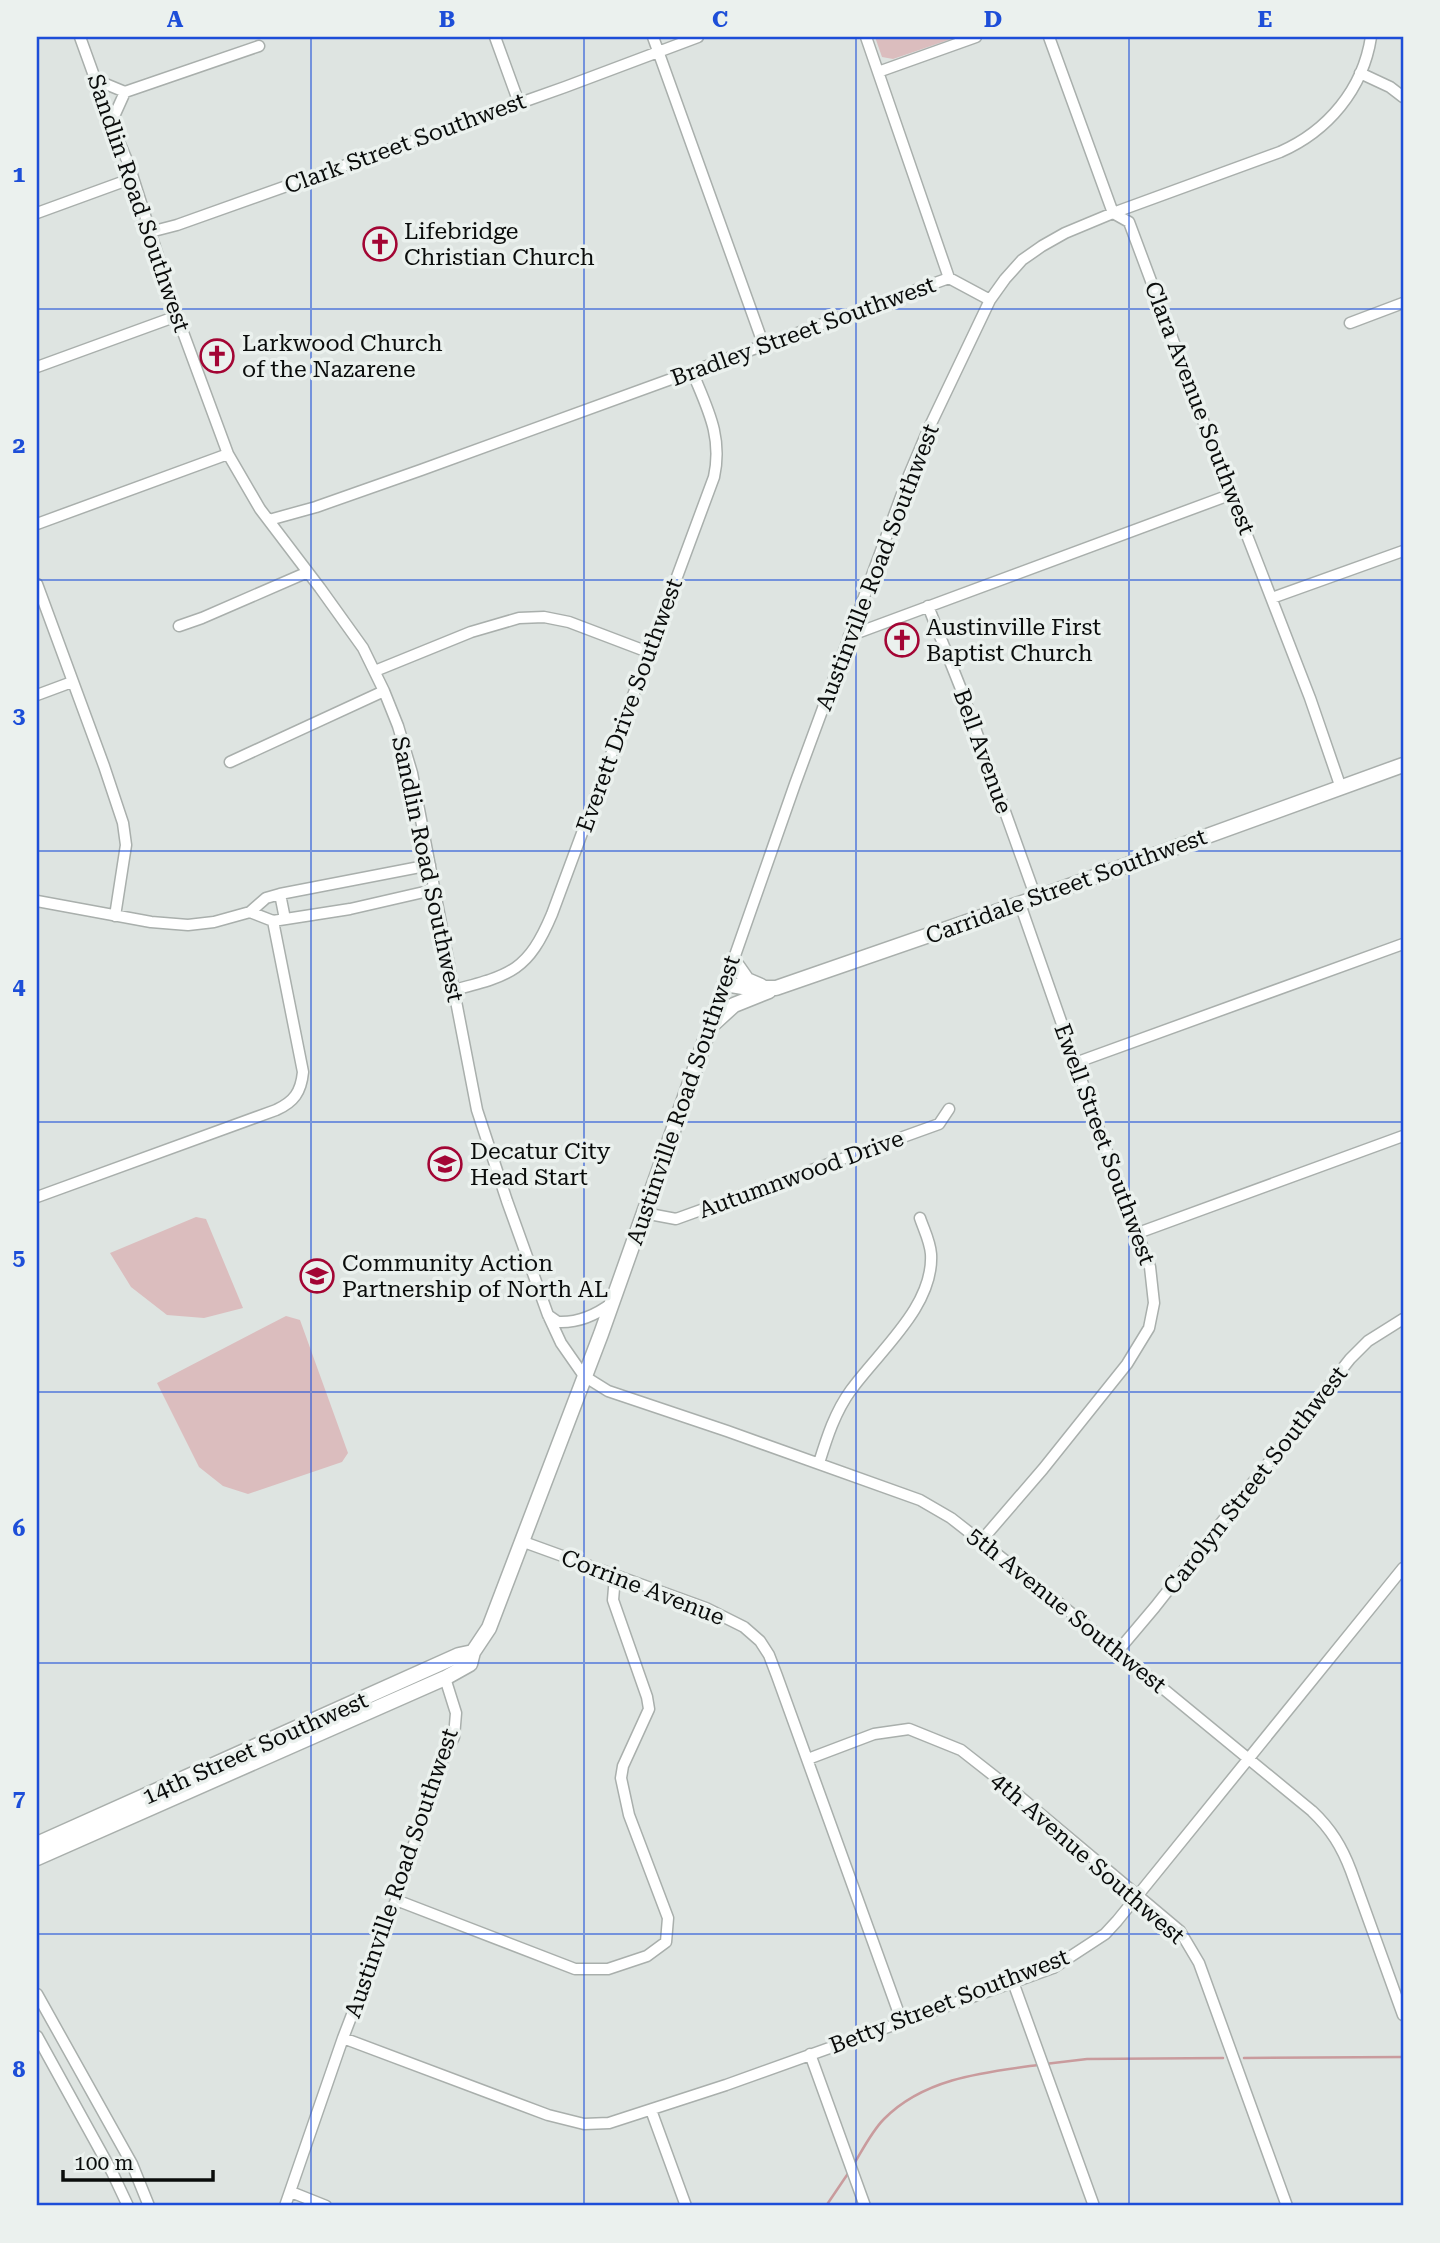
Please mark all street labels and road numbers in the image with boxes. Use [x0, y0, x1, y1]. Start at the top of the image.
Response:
street label: Sandlin Road Southwest [82, 71, 196, 336]
street label: Clark Street Southwest [281, 87, 530, 200]
street label: Bradley Street Southwest [667, 271, 939, 392]
street label: Clara Avenue Southwest [1139, 278, 1260, 539]
street label: Austinville Road Southwest [810, 420, 945, 714]
street label: Everett Drive Southwest [571, 574, 688, 836]
street label: Bell Avenue [948, 685, 1018, 817]
street label: Sandlin Road Southwest [386, 734, 469, 1005]
street label: Carridale Street Southwest [922, 823, 1211, 950]
street label: Austinville Road Southwest [621, 951, 746, 1248]
street label: Ewell Street Southwest [1048, 1020, 1161, 1269]
street label: Autumnwood Drive [695, 1125, 907, 1224]
street label: Carolyn Street Southwest [1158, 1360, 1353, 1600]
street label: 5th Avenue Southwest [962, 1522, 1172, 1699]
street label: Corrine Avenue [557, 1544, 728, 1631]
street label: 14th Street Southwest [138, 1686, 372, 1810]
street label: Austinville Road Southwest [339, 1724, 464, 2021]
street label: 4th Avenue Southwest [985, 1767, 1190, 1950]
street label: Betty Street Southwest [826, 1943, 1073, 2060]

